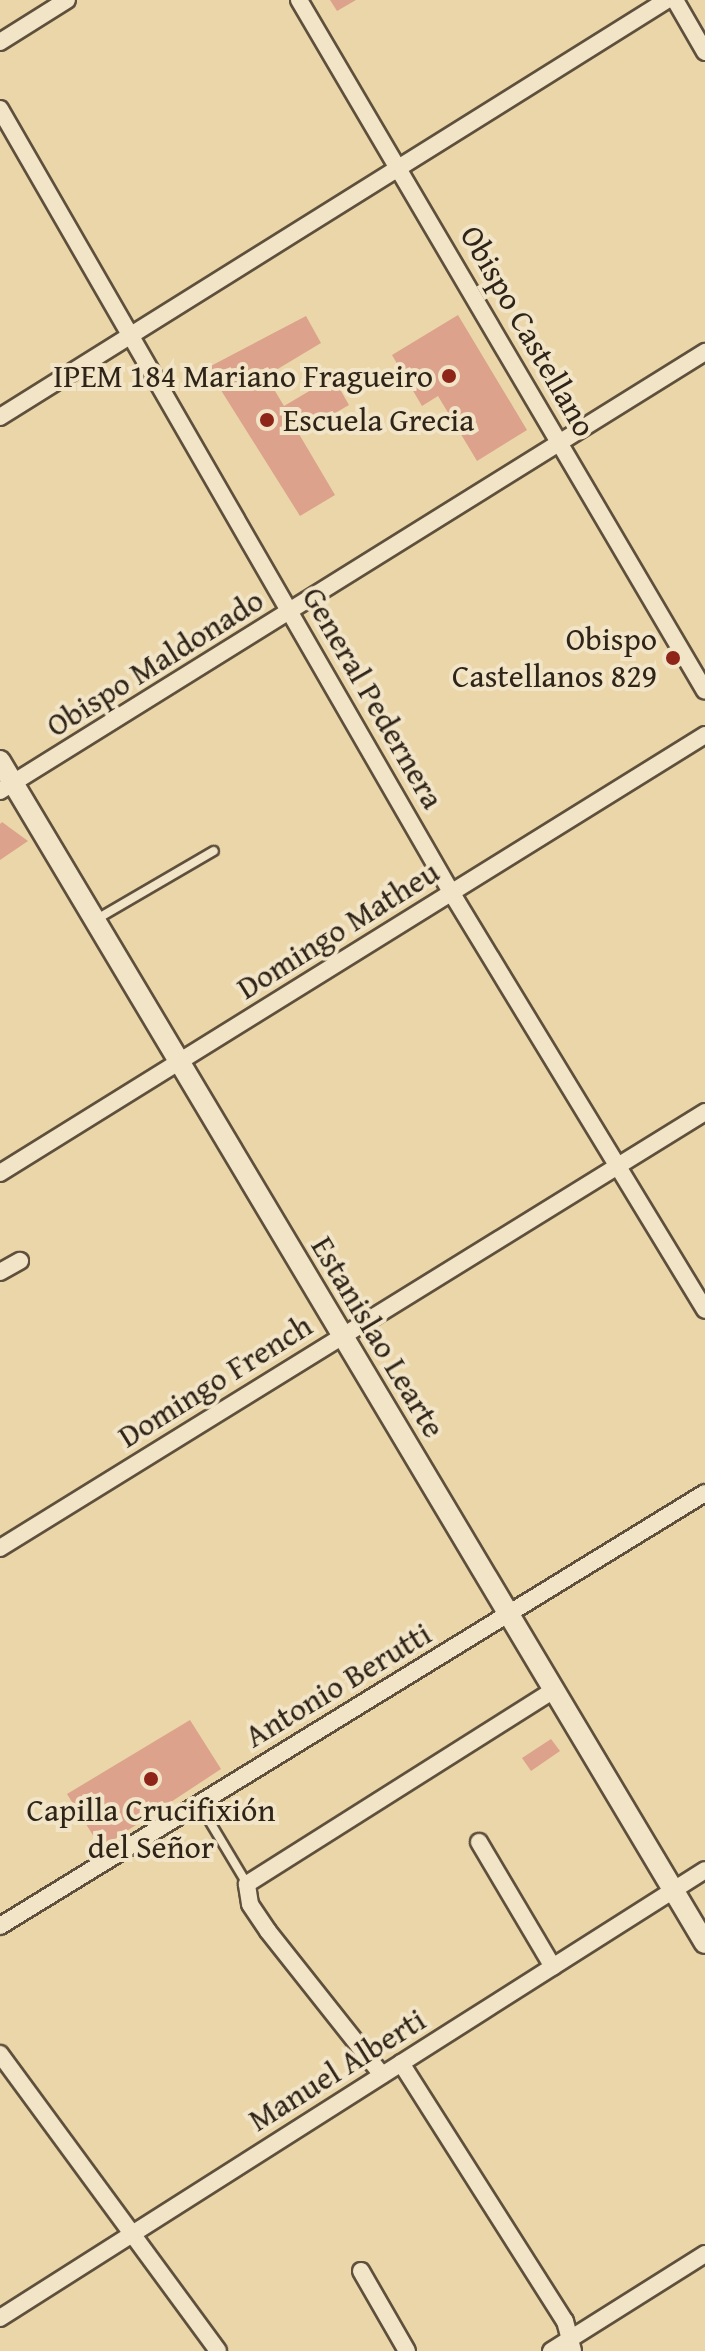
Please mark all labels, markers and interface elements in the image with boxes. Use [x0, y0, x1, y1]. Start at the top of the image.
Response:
street label: Obispo Castellano [452, 219, 604, 443]
place label: IPEM 184 Mariano Fragueiro [53, 357, 433, 395]
marker: IPEM 184 Mariano Fragueiro [440, 367, 458, 385]
place label: Escuela Grecia [283, 401, 474, 439]
marker: Escuela Grecia [258, 411, 276, 429]
street label: General Pedernera [294, 580, 452, 816]
street label: Obispo Maldonado [39, 581, 271, 745]
place label: Obispo Castellanos 829 [452, 621, 657, 696]
marker: Obispo Castellanos 829 [664, 649, 682, 667]
street label: Domingo Matheu [230, 852, 446, 1008]
street label: Estanislao Learte [303, 1230, 453, 1444]
street label: Domingo French [111, 1306, 319, 1456]
street label: Antonio Berutti [238, 1614, 438, 1756]
marker: Capilla Crucifixión del Señor [142, 1770, 160, 1788]
place label: Capilla Crucifixión del Señor [27, 1792, 275, 1867]
street label: Manuel Alberti [242, 2000, 432, 2140]

